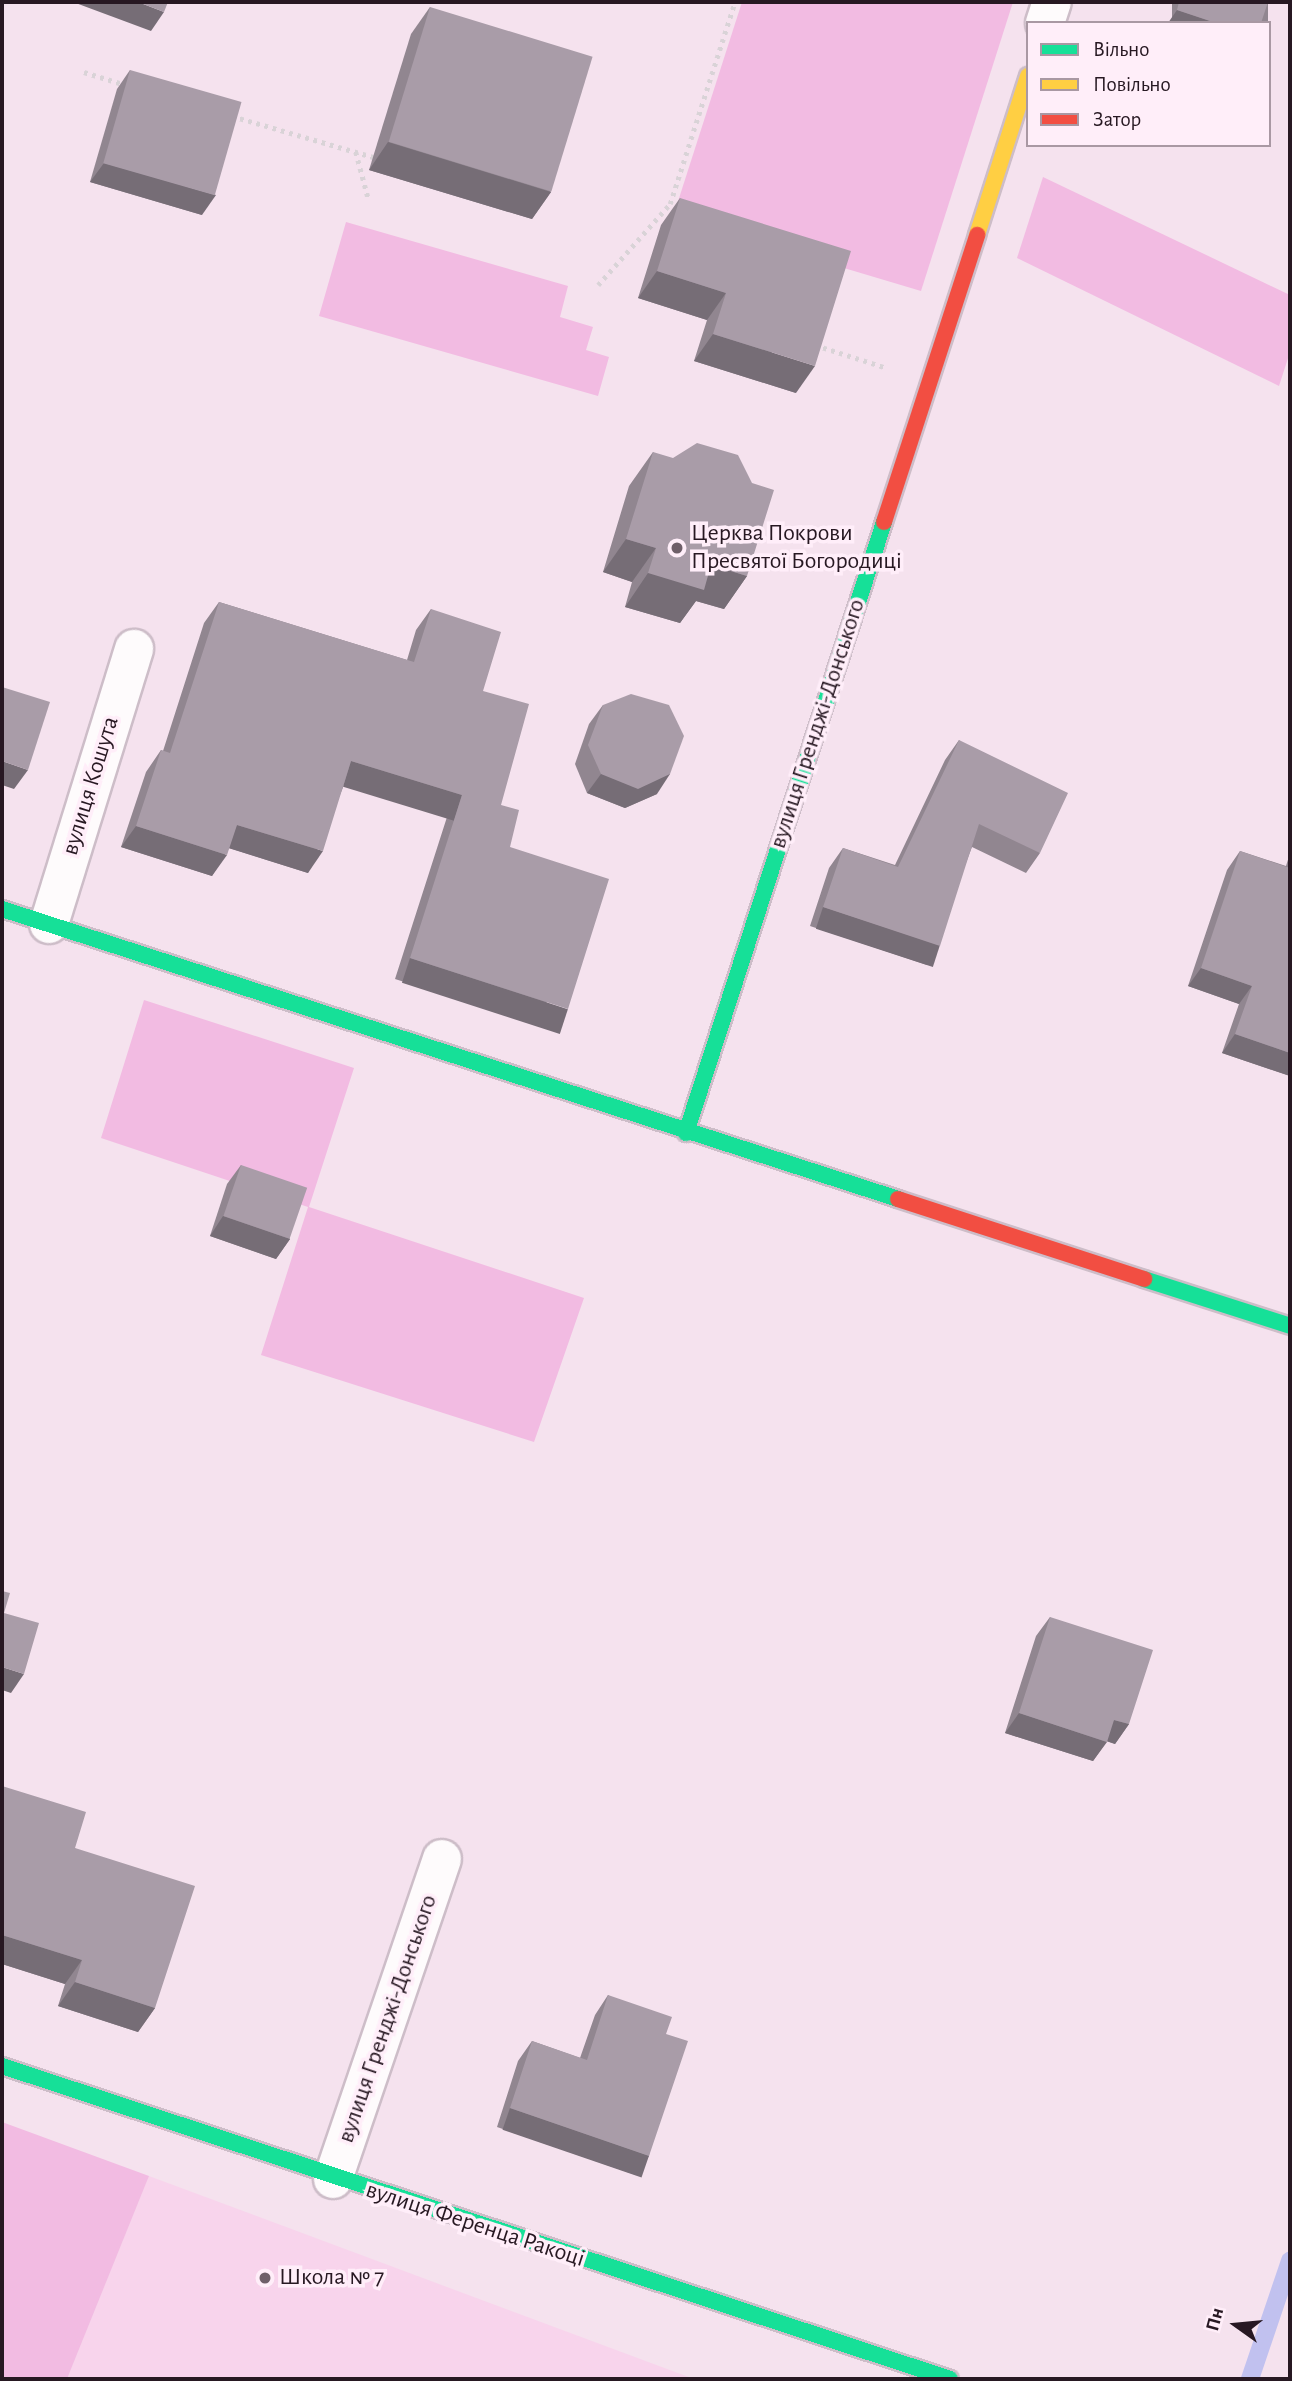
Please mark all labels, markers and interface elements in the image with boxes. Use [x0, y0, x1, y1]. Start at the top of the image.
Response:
legend [1026, 21, 1271, 147]
text: Вільно [1093, 39, 1149, 60]
text: Повільно [1093, 74, 1171, 95]
text: Затор [1093, 109, 1141, 130]
place label: Церква Покрови Пресвятої Богородиці [691, 520, 902, 576]
marker: Церква Покрови Пресвятої Богородиці [669, 540, 685, 556]
street label: вулиця Гренджі-Донського [764, 596, 872, 852]
street label: вулиця Кошута [56, 713, 126, 859]
street label: вулиця Гренджі-Донського [332, 1891, 444, 2147]
street label: вулиця Ференца Ракоці [362, 2176, 588, 2274]
place label: Школа № 7 [279, 2264, 384, 2292]
marker: Школа № 7 [257, 2270, 273, 2286]
north arrow [1201, 2290, 1271, 2360]
text: Пн [1203, 2306, 1227, 2333]

